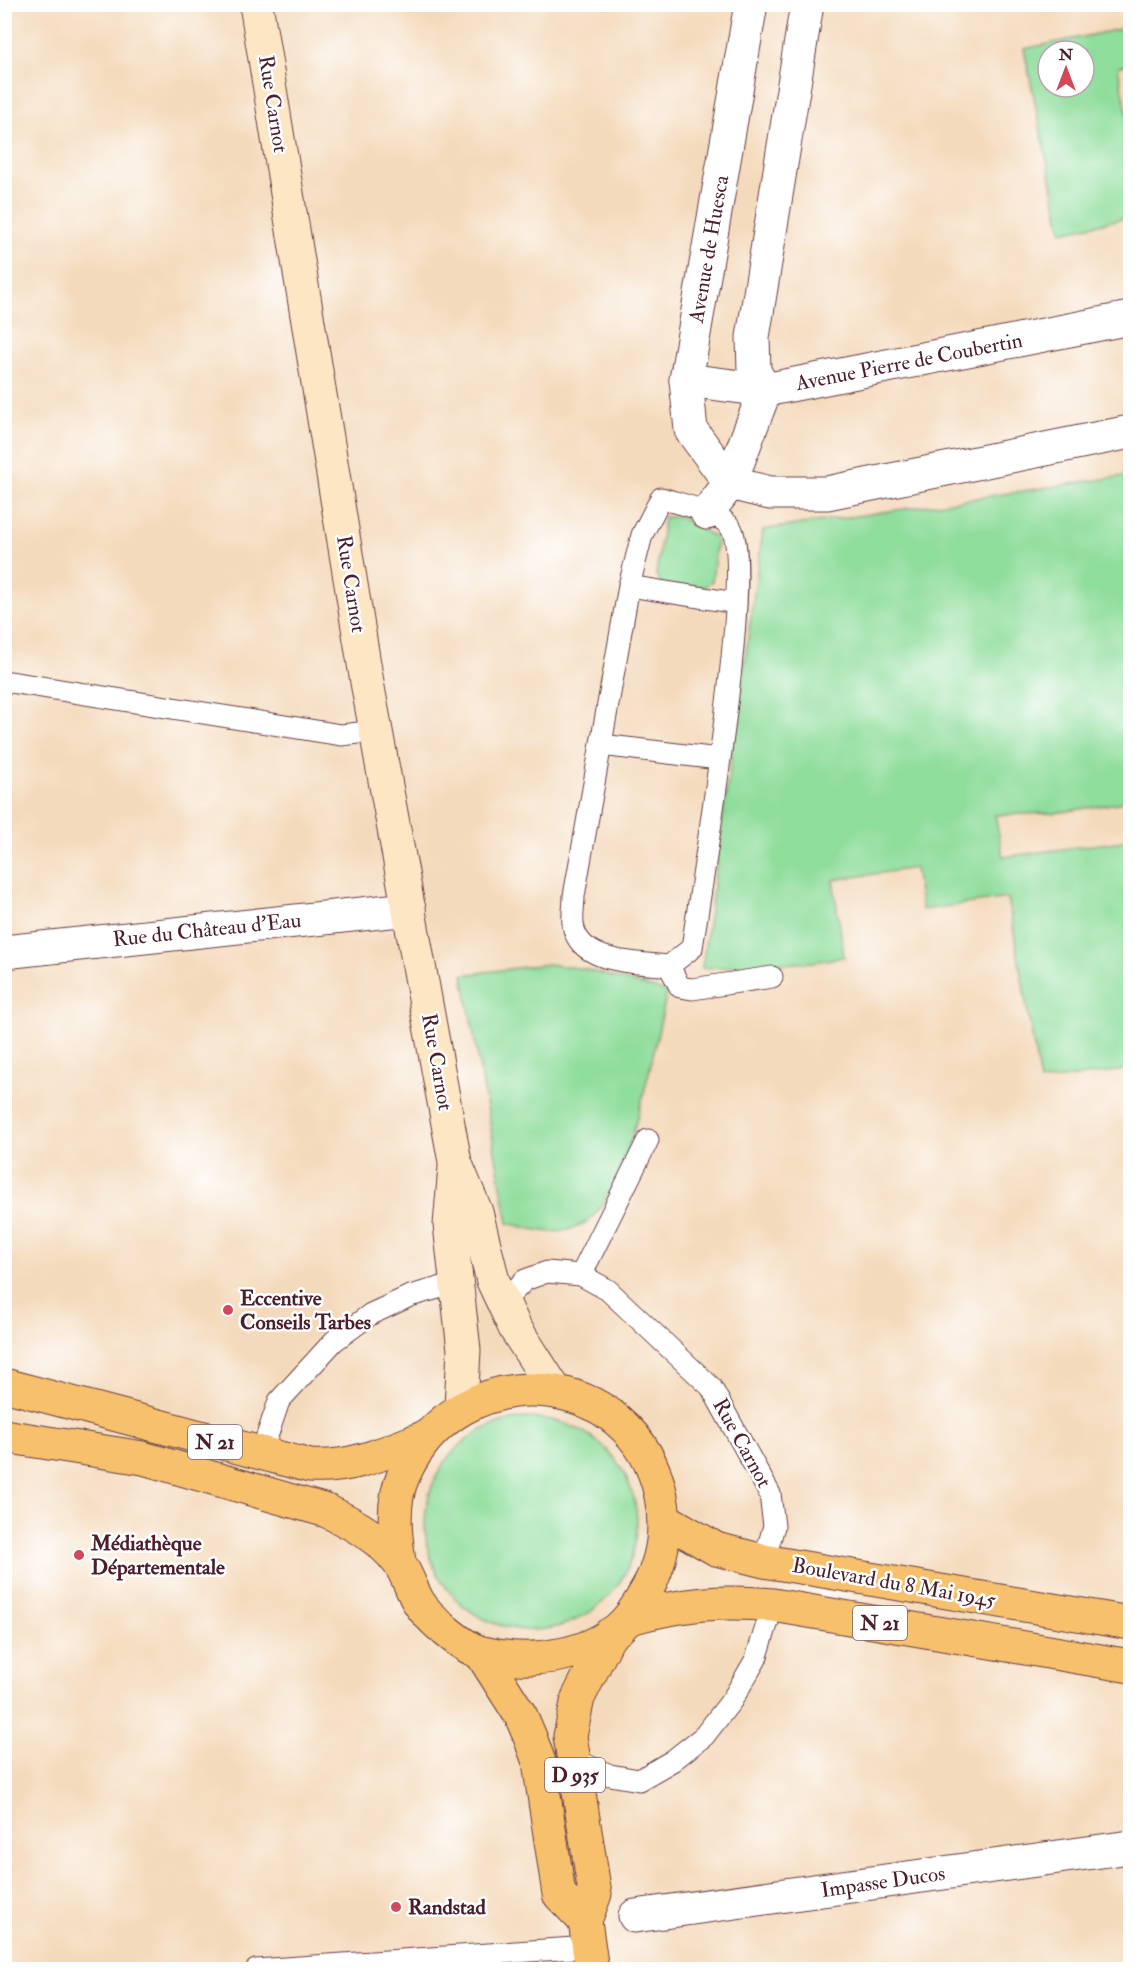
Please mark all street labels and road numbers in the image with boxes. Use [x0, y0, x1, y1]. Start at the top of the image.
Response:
street label: Rue Carnot [252, 53, 294, 155]
street label: Avenue de Huesca [683, 173, 735, 326]
street label: Avenue Pierre de Coubertin [792, 327, 1025, 397]
street label: Rue Carnot [330, 533, 372, 635]
street label: Rue du Château d'Eau [111, 907, 303, 953]
street label: Rue Carnot [415, 1011, 459, 1113]
street label: Rue Carnot [706, 1393, 778, 1493]
road number: N 21 [188, 1425, 242, 1459]
street label: Boulevard du 8 Mai 1945 [790, 1552, 999, 1614]
road number: N 21 [853, 1606, 907, 1640]
road number: D 935 [545, 1758, 605, 1792]
street label: Impasse Ducos [819, 1860, 947, 1904]

